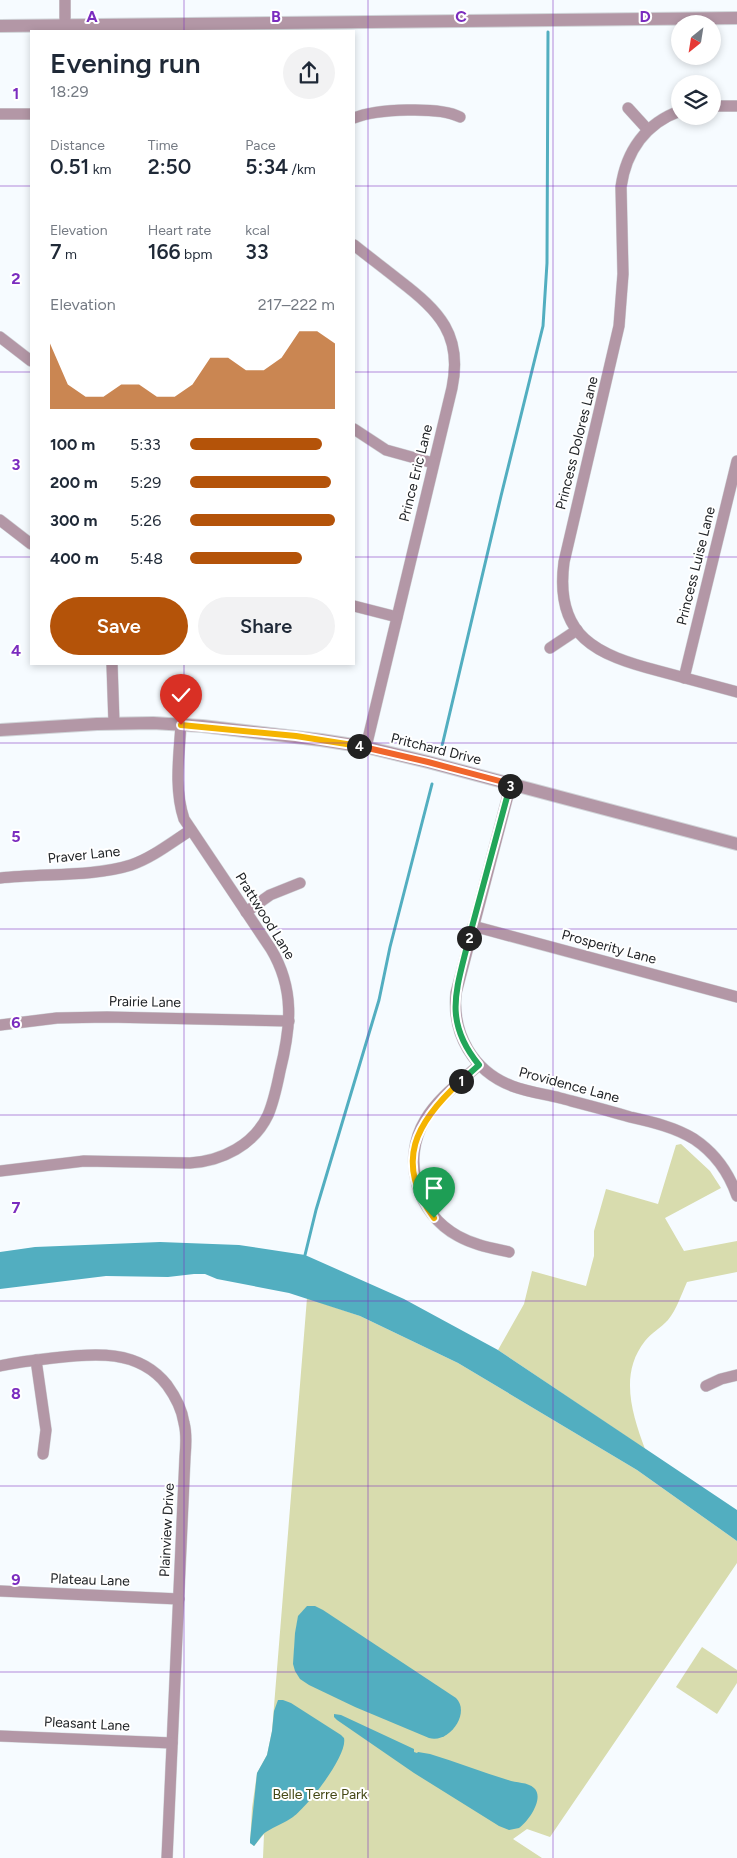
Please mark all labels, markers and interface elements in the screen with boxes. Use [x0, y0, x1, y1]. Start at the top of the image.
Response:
text: A [86, 7, 98, 26]
text: B [271, 7, 281, 26]
text: C [455, 7, 467, 26]
text: D [639, 7, 651, 26]
north arrow [671, 15, 721, 65]
map controls [671, 15, 721, 125]
text: Evening run [50, 46, 201, 80]
button: share [283, 47, 335, 99]
button: layers [671, 75, 721, 125]
text: 18:29 [50, 82, 88, 101]
text: 1 [13, 84, 19, 103]
text: Distance [50, 137, 105, 154]
text: Time [148, 137, 178, 154]
text: Pace [245, 137, 276, 154]
text: 0.51 [50, 154, 89, 179]
text: 2:50 [148, 154, 191, 179]
text: 5:34 [245, 154, 288, 179]
text: km [89, 161, 112, 178]
text: /km [288, 161, 316, 178]
text: Elevation [50, 222, 108, 239]
text: Heart rate [148, 222, 211, 239]
text: kcal [245, 222, 270, 239]
text: 7 [50, 239, 62, 264]
text: 166 [148, 239, 181, 264]
text: 33 [245, 239, 268, 264]
text: m [62, 246, 77, 263]
text: bpm [181, 246, 212, 263]
text: 2 [11, 269, 21, 288]
text: Elevation [50, 295, 116, 314]
text: 217–222 m [258, 295, 335, 314]
street label: Princess Dolores Lane [552, 374, 602, 511]
street label: Prince Eric Lane [396, 422, 436, 523]
text: 100 m [50, 435, 95, 454]
text: 5:33 [130, 435, 161, 454]
text: 3 [12, 455, 21, 474]
text: 200 m [50, 473, 98, 492]
text: 5:29 [130, 473, 161, 492]
street label: Princess Luise Lane [673, 505, 719, 627]
text: 300 m [50, 511, 97, 530]
text: 5:26 [130, 511, 161, 530]
text: 400 m [50, 549, 99, 568]
text: 5:48 [130, 549, 163, 568]
button: Save [50, 597, 188, 655]
button: Share [198, 597, 335, 655]
text: 4 [11, 641, 21, 660]
pin [160, 674, 202, 725]
icon: check [167, 681, 195, 709]
street label: Pritchard Drive [389, 730, 483, 769]
pin: 4 [346, 734, 372, 758]
text: 4 [355, 738, 364, 755]
pin: 3 [498, 774, 522, 798]
text: 3 [507, 778, 514, 795]
text: 5 [11, 827, 21, 846]
street label: Praver Lane [47, 843, 121, 867]
street label: Prattwood Lane [232, 869, 299, 963]
pin: 2 [456, 926, 482, 950]
street label: Prosperity Lane [560, 926, 659, 968]
text: 2 [465, 930, 474, 947]
street label: Prairie Lane [109, 993, 182, 1011]
text: 6 [11, 1013, 21, 1032]
street label: Providence Lane [517, 1063, 622, 1107]
pin: 1 [448, 1068, 474, 1094]
text: 1 [459, 1073, 464, 1090]
pin [413, 1167, 455, 1218]
icon: arrive [420, 1174, 448, 1202]
text: 7 [12, 1198, 21, 1217]
text: 8 [11, 1384, 21, 1403]
street label: Plainview Drive [156, 1482, 178, 1577]
text: 9 [11, 1570, 21, 1589]
street label: Plateau Lane [50, 1570, 130, 1590]
street label: Pleasant Lane [44, 1713, 131, 1735]
park label: Belle Terre Park [272, 1786, 368, 1803]

